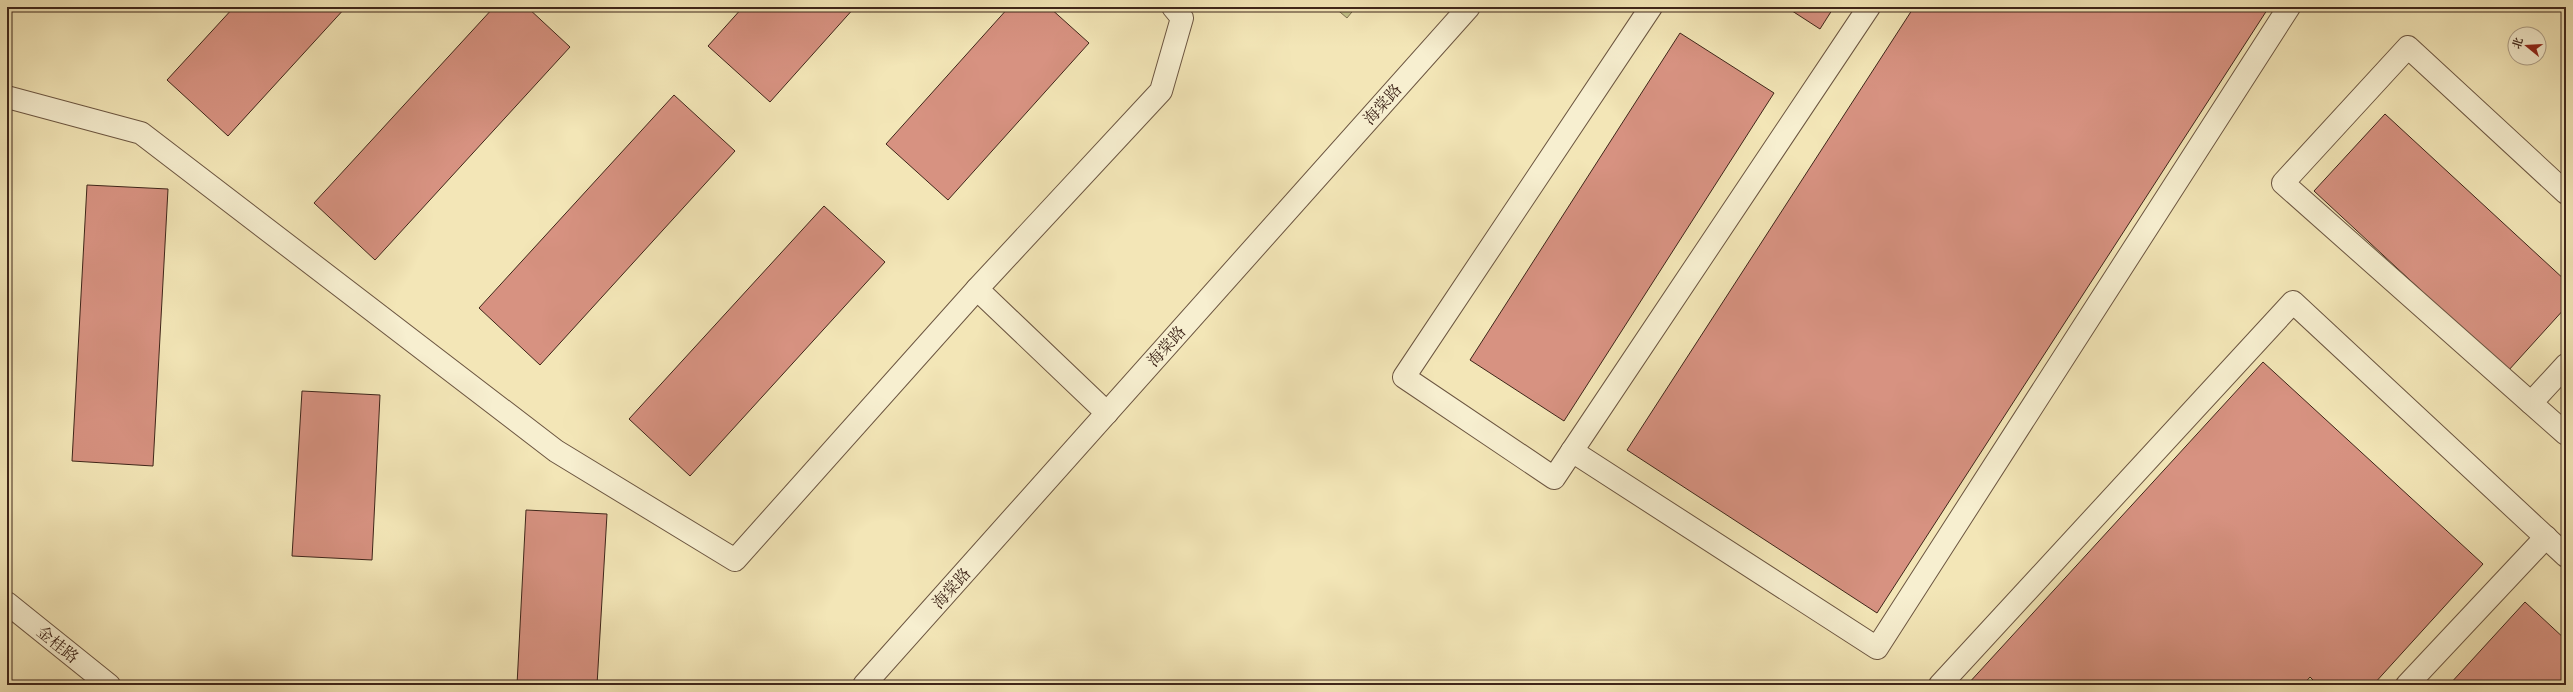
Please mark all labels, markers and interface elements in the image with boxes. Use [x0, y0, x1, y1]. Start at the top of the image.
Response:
north arrow [2507, 26, 2547, 66]
text: 北 [2510, 36, 2527, 51]
street label: 海棠路 [1359, 80, 1406, 129]
street label: 海棠路 [1143, 322, 1190, 371]
street label: 海棠路 [928, 564, 975, 613]
street label: 金桂路 [32, 622, 82, 668]

